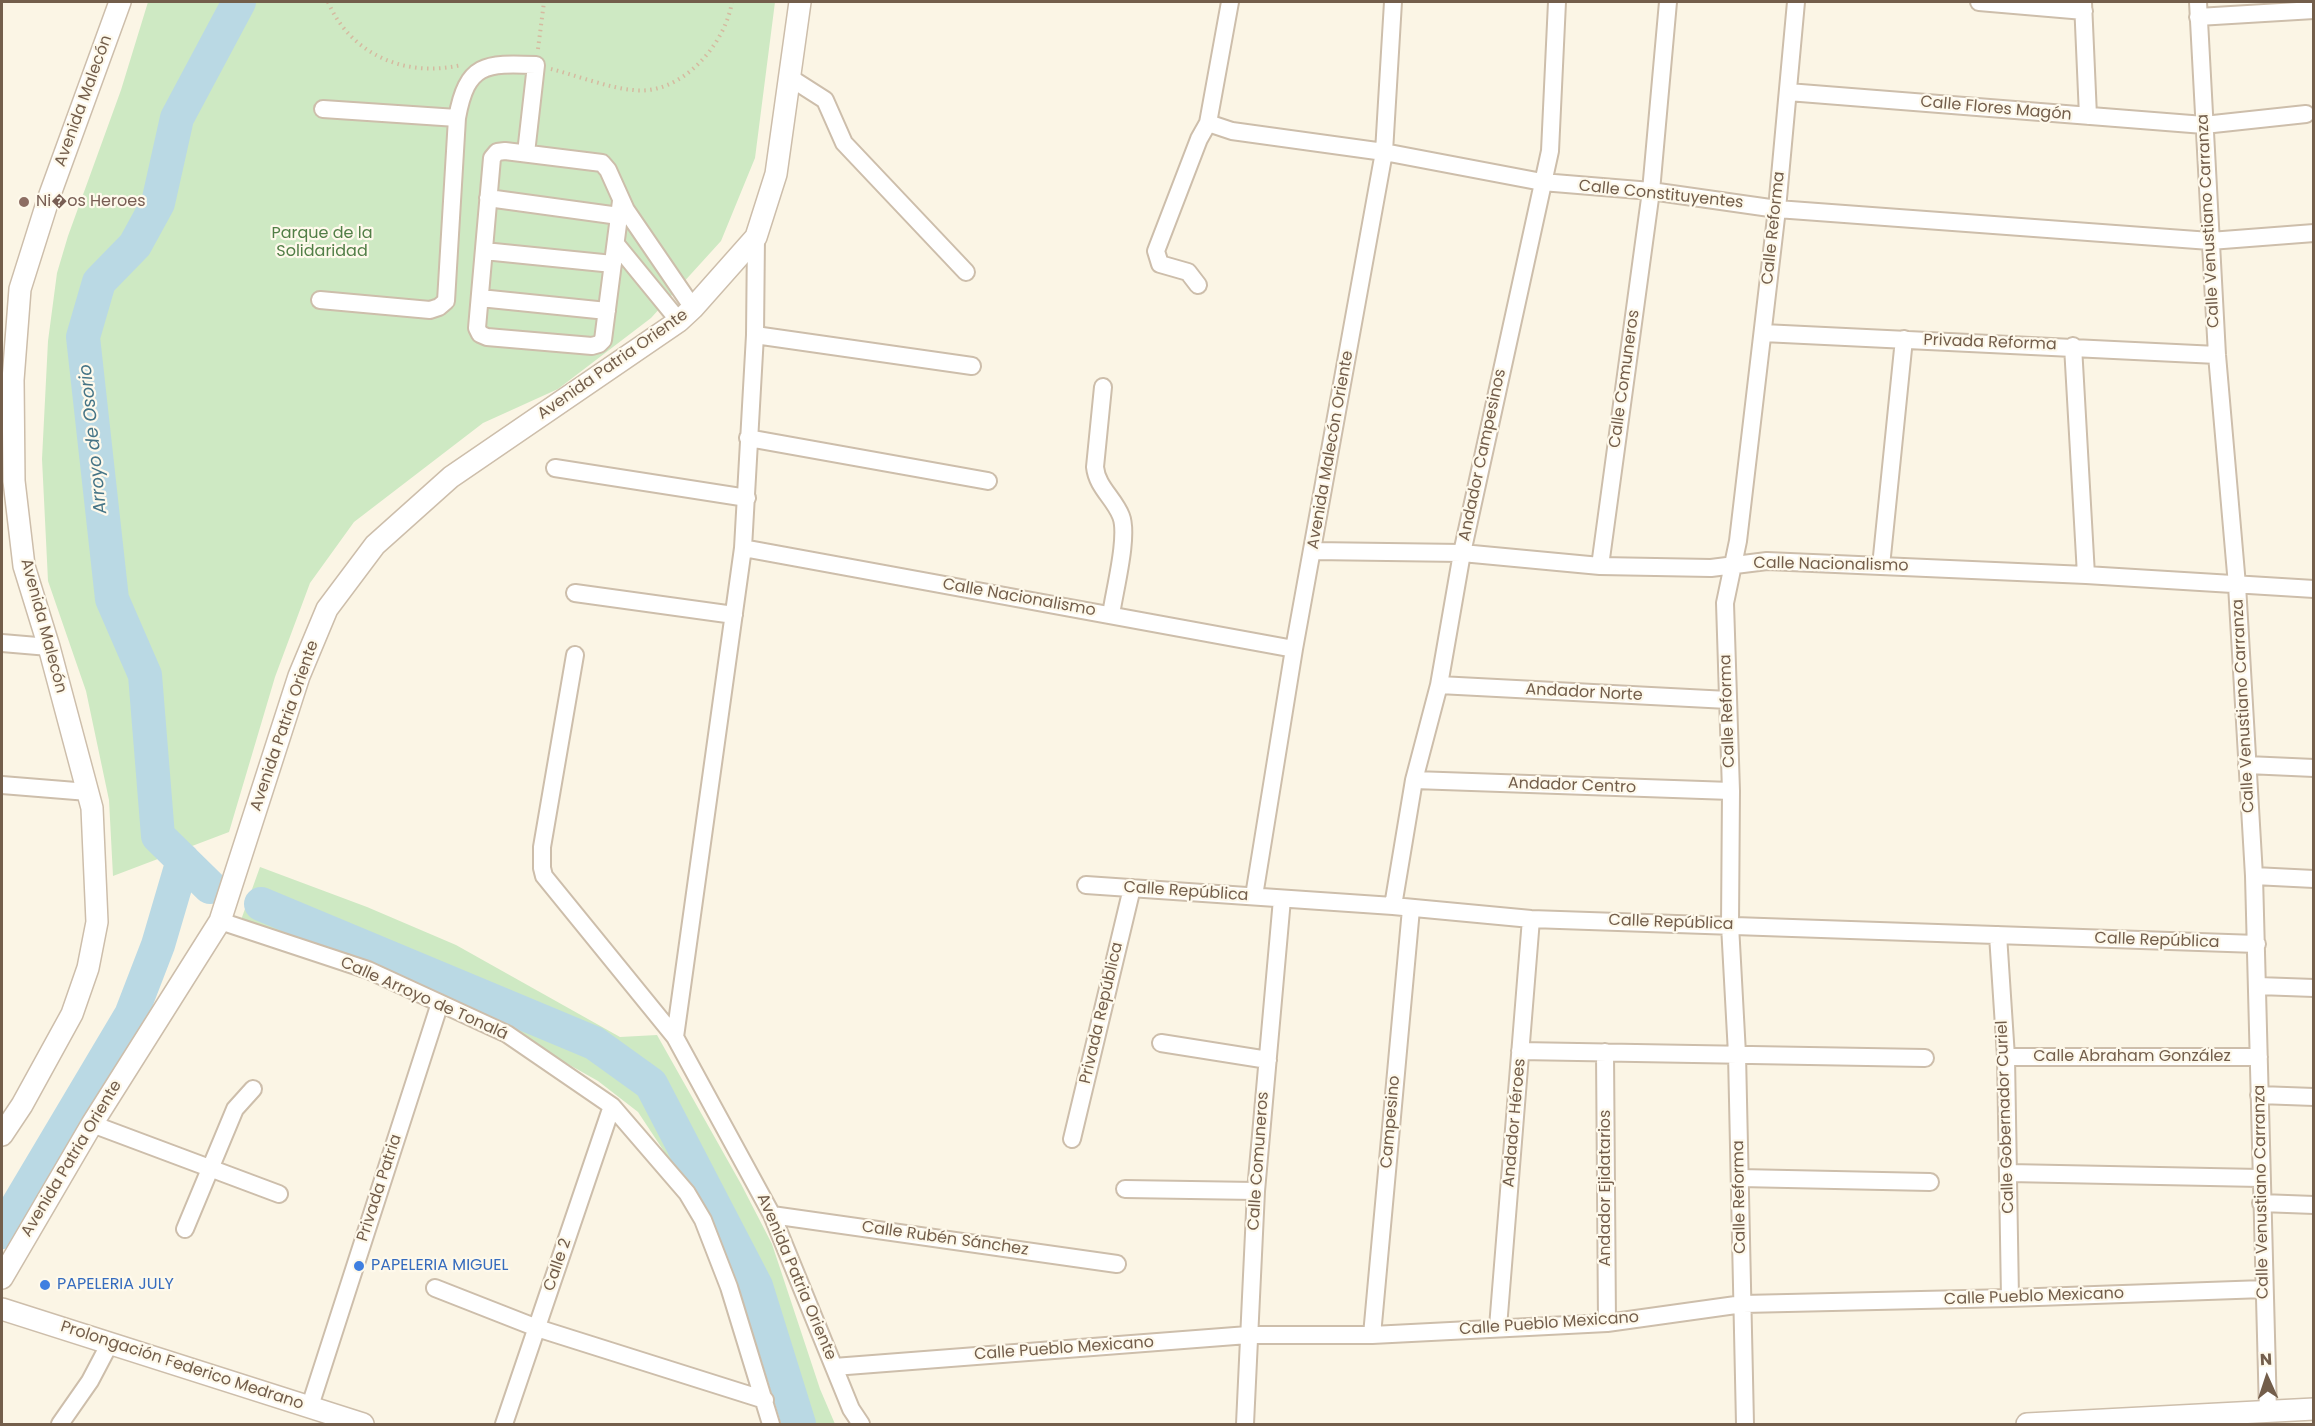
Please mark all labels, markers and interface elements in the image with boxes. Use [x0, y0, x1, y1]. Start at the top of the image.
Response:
street label: Avenida Malecón [51, 33, 117, 169]
street label: Calle Flores Magón [1920, 93, 2072, 125]
street label: Calle Venustiano Carranza [2194, 113, 2224, 329]
street label: Calle Reforma [1759, 170, 1789, 286]
street label: Calle Constituyentes [1578, 177, 1744, 213]
place label: Ni�os Heroes [36, 192, 146, 212]
marker: Ni�os Heroes [17, 195, 31, 209]
park label: Parque de la Solidaridad [271, 224, 373, 262]
street label: Avenida Patria Oriente [534, 306, 692, 424]
street label: Calle Comuneros [1606, 309, 1644, 449]
street label: Privada Reforma [1923, 331, 2057, 355]
street label: Avenida Malecón Oriente [1304, 349, 1358, 551]
water label: Arroyo de Osorio [75, 363, 113, 515]
street label: Andador Campesinos [1455, 367, 1511, 543]
street label: Calle Nacionalismo [1753, 554, 1909, 576]
street label: Avenida Malecón [16, 557, 70, 695]
street label: Calle Nacionalismo [941, 575, 1097, 621]
street label: Calle Venustiano Carranza [2229, 598, 2259, 814]
street label: Avenida Patria Oriente [247, 638, 323, 814]
street label: Calle Reforma [1716, 654, 1740, 768]
street label: Andador Norte [1525, 680, 1643, 706]
street label: Andador Centro [1507, 774, 1637, 798]
street label: Calle República [1123, 878, 1249, 906]
street label: Calle República [1608, 911, 1734, 935]
street label: Calle República [2094, 929, 2220, 953]
street label: Privada República [1076, 940, 1128, 1086]
street label: Calle Arroyo de Tonalá [337, 953, 511, 1045]
street label: Calle Gobernador Curiel [1993, 1020, 2019, 1214]
street label: Calle Abraham González [2033, 1047, 2231, 1067]
street label: Andador Héroes [1500, 1058, 1530, 1188]
street label: Campesino [1377, 1075, 1405, 1169]
street label: Avenida Patria Oriente [18, 1077, 126, 1241]
street label: Calle Venustiano Carranza [2251, 1085, 2273, 1299]
street label: Calle Comuneros [1245, 1091, 1273, 1231]
street label: Andador Ejidatarios [1596, 1110, 1616, 1266]
street label: Privada Patria [354, 1132, 406, 1244]
street label: Calle Reforma [1729, 1140, 1751, 1254]
street label: Avenida Patria Oriente [752, 1191, 840, 1363]
street label: Calle Rubén Sánchez [860, 1218, 1030, 1260]
street label: Calle 2 [540, 1236, 576, 1294]
place label: PAPELERIA MIGUEL [371, 1256, 508, 1276]
marker: PAPELERIA MIGUEL [352, 1259, 366, 1273]
place label: PAPELERIA JULY [57, 1275, 174, 1295]
marker: PAPELERIA JULY [38, 1278, 52, 1292]
street label: Calle Pueblo Mexicano [1944, 1284, 2124, 1310]
street label: Calle Pueblo Mexicano [1458, 1308, 1640, 1340]
street label: Prolongación Federico Medrano [58, 1318, 306, 1414]
street label: Calle Pueblo Mexicano [973, 1333, 1155, 1365]
north arrow [2237, 1348, 2297, 1408]
text: N [2259, 1348, 2273, 1371]

